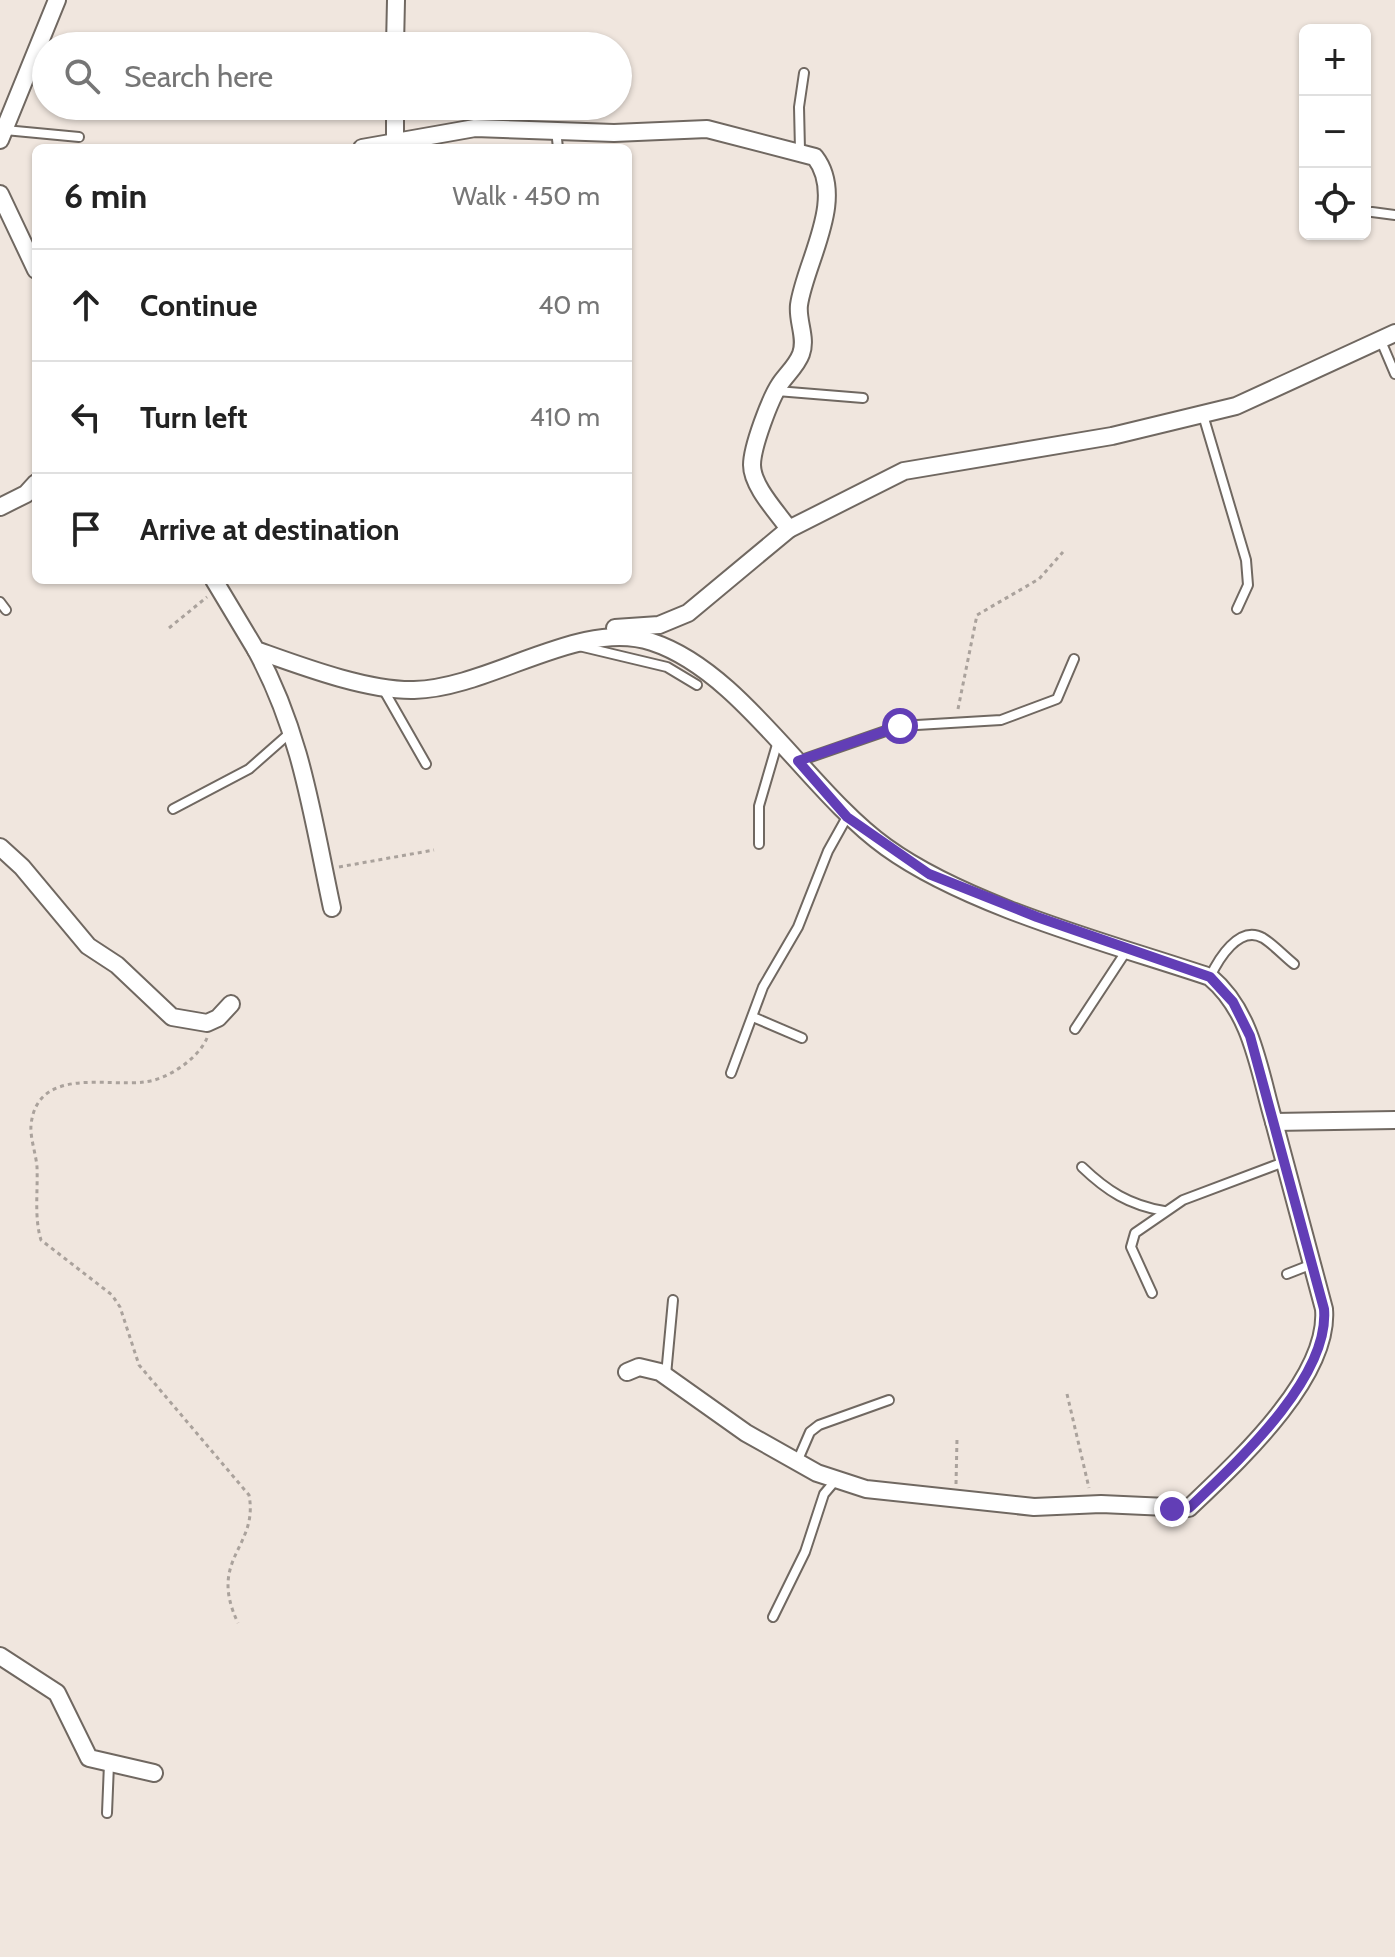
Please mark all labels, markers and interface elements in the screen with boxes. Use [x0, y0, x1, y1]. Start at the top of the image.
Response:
map controls [1299, 24, 1371, 240]
button: + [1299, 24, 1371, 96]
search box [32, 32, 632, 120]
icon: search [60, 54, 104, 98]
text: Search here [124, 58, 273, 95]
button: − [1299, 96, 1371, 168]
button: locate [1299, 168, 1371, 240]
text: 6 min [64, 175, 147, 217]
text: Walk · 450 m [452, 180, 600, 212]
icon: ahead [64, 283, 108, 327]
text: Continue [140, 287, 257, 324]
text: 40 m [538, 289, 600, 321]
icon: left [64, 395, 108, 439]
text: Turn left [140, 399, 248, 436]
text: 410 m [530, 401, 600, 433]
icon: arrive [64, 507, 108, 551]
text: Arrive at destination [140, 511, 400, 548]
route start [882, 708, 918, 744]
route end [1154, 1491, 1190, 1527]

